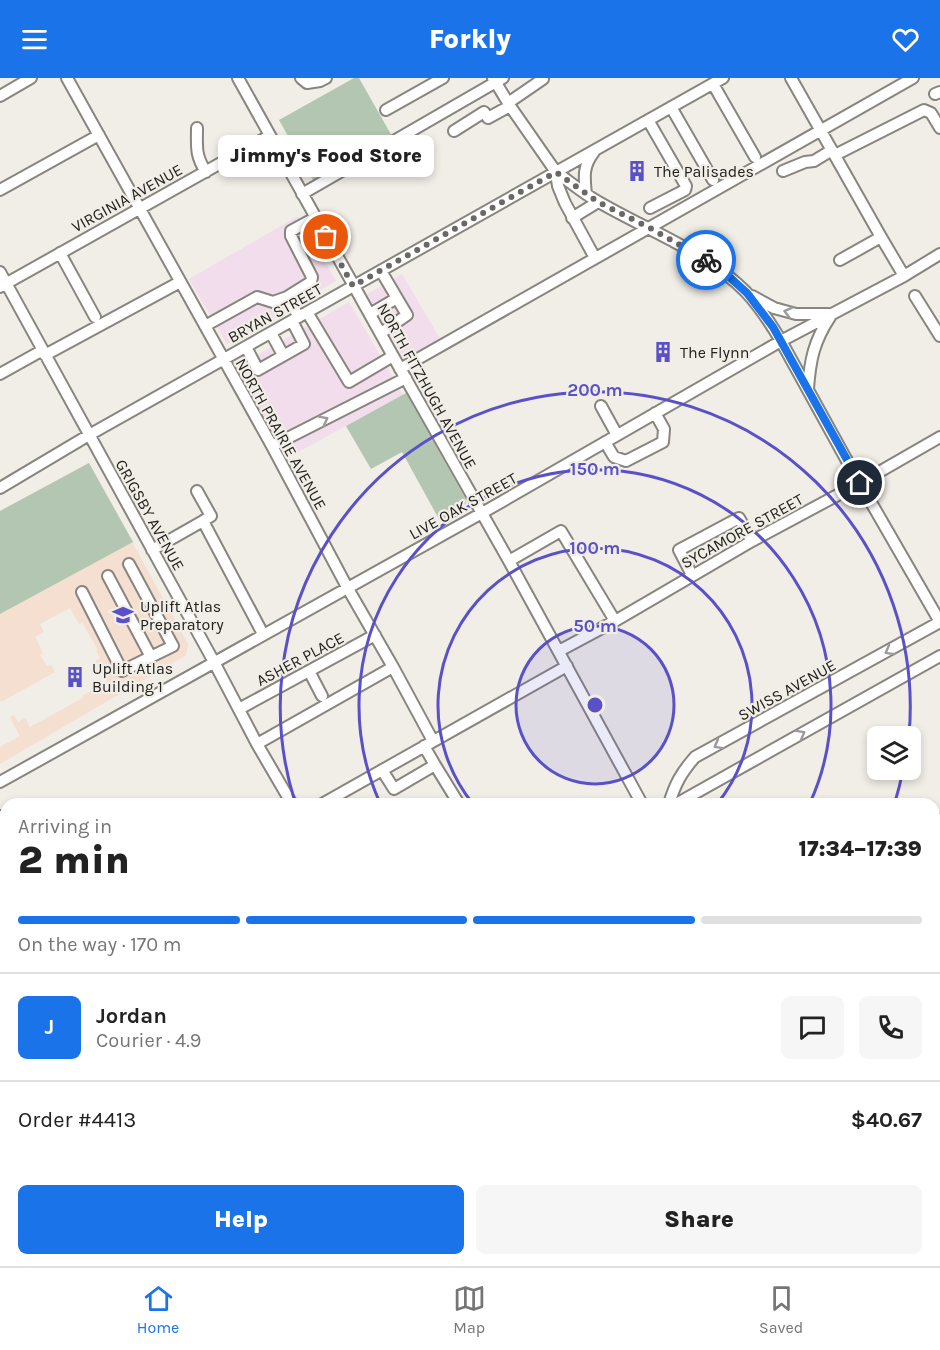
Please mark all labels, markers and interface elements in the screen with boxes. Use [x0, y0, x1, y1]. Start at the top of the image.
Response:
icon: menu [18, 23, 51, 56]
text: Forkly [429, 23, 511, 55]
icon: heart [889, 23, 922, 56]
callout: Jimmy's Food Store [218, 135, 434, 177]
text: Jimmy's Food Store [230, 144, 422, 167]
building icon: The Palisades [625, 159, 649, 183]
street label: VIRGINIA AVENUE [68, 160, 186, 236]
place label: The Palisades [654, 162, 754, 181]
pin [300, 211, 351, 262]
icon: bag [309, 220, 342, 253]
courier [676, 230, 736, 290]
icon: bike [690, 244, 723, 277]
street label: BRYAN STREET [225, 279, 325, 347]
street label: NORTH FITZHUGH AVENUE [373, 300, 481, 472]
one-way arrow [783, 306, 793, 319]
building icon: The Flynn [651, 340, 675, 364]
place label: The Flynn [680, 343, 749, 362]
street label: NORTH PRAIRIE AVENUE [231, 355, 331, 513]
text: 200 m [567, 379, 623, 401]
one-way arrow [318, 415, 329, 427]
street label: GRIGSBY AVENUE [112, 456, 188, 574]
pin [834, 457, 885, 508]
text: 150 m [570, 458, 620, 480]
icon: home [843, 466, 876, 499]
street label: LIVE OAK STREET [406, 469, 520, 543]
street label: SYCAMORE STREET [678, 490, 806, 572]
text: 100 m [570, 537, 620, 559]
place label: Uplift Atlas Preparatory [140, 597, 224, 634]
school or university icon: Uplift Atlas Preparatory [111, 603, 135, 627]
text: 50 m [573, 615, 617, 637]
street label: ASHER PLACE [253, 628, 347, 690]
one-way arrow [885, 644, 895, 655]
street label: SWISS AVENUE [735, 655, 839, 725]
place label: Uplift Atlas Building 1 [92, 659, 173, 696]
building icon: Uplift Atlas Building 1 [63, 665, 87, 689]
centre of rings [585, 695, 605, 715]
map controls [867, 726, 921, 780]
button: layers [867, 726, 921, 780]
one-way arrow [794, 730, 805, 742]
one-way arrow [714, 737, 724, 749]
text: Arriving in [18, 815, 112, 838]
text: 17:34–17:39 [799, 836, 922, 862]
text: 2 min [18, 837, 130, 883]
text: On the way · 170 m [18, 933, 182, 956]
button: chat [781, 996, 844, 1059]
button: phone [859, 996, 922, 1059]
text: Jordan [96, 1003, 167, 1029]
text: J [45, 1014, 54, 1040]
text: Courier · 4.9 [96, 1029, 201, 1052]
text: Order #4413 [18, 1107, 136, 1133]
text: $40.67 [851, 1107, 922, 1133]
button: Help [18, 1185, 464, 1254]
button: Share [476, 1185, 922, 1254]
tab: Home [137, 1282, 179, 1337]
tab: Map [453, 1282, 486, 1337]
tab: Saved [759, 1282, 803, 1337]

